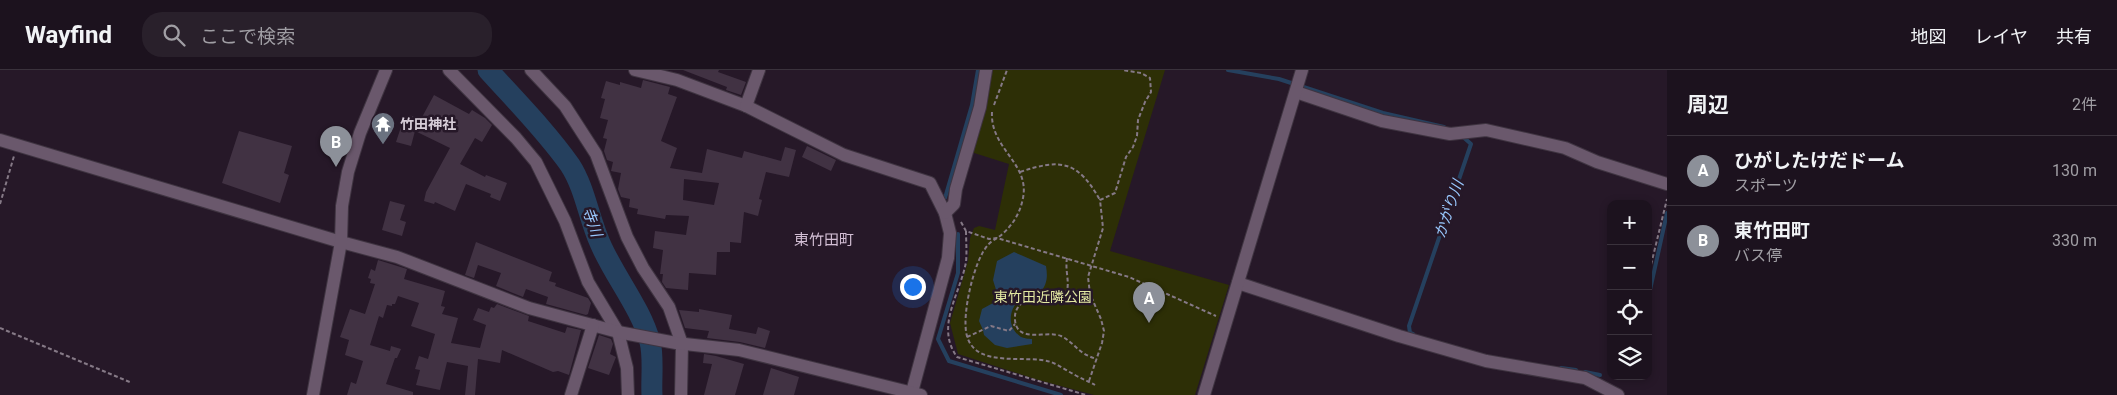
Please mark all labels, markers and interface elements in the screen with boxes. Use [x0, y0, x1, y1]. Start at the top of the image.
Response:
search box [142, 12, 492, 57]
text: Wayfind [25, 21, 112, 49]
icon: search [160, 21, 188, 49]
text: ここで検索 [200, 25, 295, 48]
text: 地図 [1911, 26, 1947, 47]
text: レイヤ [1975, 26, 2028, 47]
text: 共有 [2056, 26, 2092, 47]
text: 周辺 [1687, 93, 1729, 117]
text: 2件 [2072, 95, 2097, 114]
temple icon: 竹田神社 [370, 111, 396, 145]
place label: 竹田神社 [400, 116, 456, 132]
pin: B [320, 126, 352, 167]
text: ひがしたけだドーム [1734, 149, 1904, 172]
text: A [1698, 161, 1708, 180]
text: 130 m [2052, 161, 2097, 180]
water label: かがり川 [1431, 176, 1468, 240]
text: スポーツ [1734, 176, 1798, 195]
map controls [1607, 200, 1652, 380]
button: + [1607, 200, 1652, 245]
water label: 寺川 [578, 205, 606, 241]
text: 東竹田町 [1734, 219, 1810, 242]
district label: 東竹田町 [794, 231, 854, 249]
text: B [1698, 231, 1708, 250]
text: 330 m [2052, 231, 2097, 250]
button: − [1607, 245, 1652, 290]
text: バス停 [1734, 246, 1782, 265]
your location [900, 274, 926, 300]
pin: A [1133, 282, 1165, 323]
park label: 東竹田近隣公園 [994, 289, 1092, 305]
button: locate [1607, 290, 1652, 335]
button: layers [1607, 335, 1652, 380]

